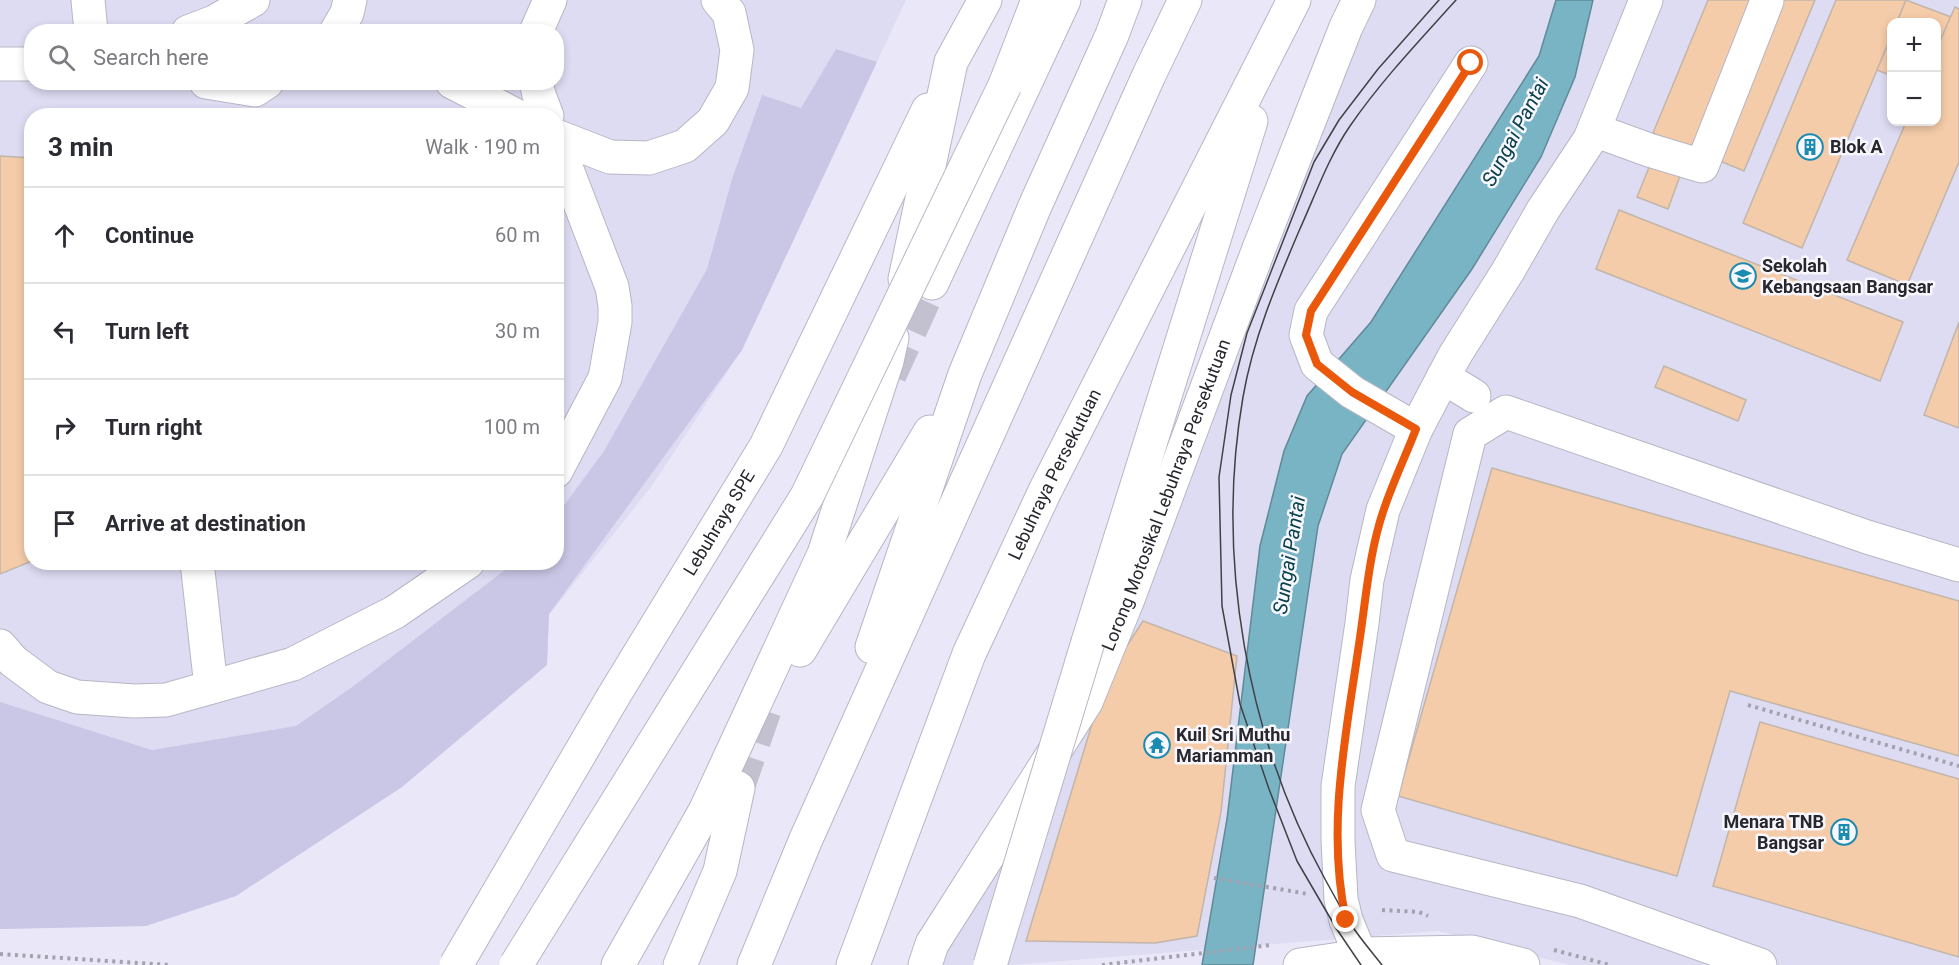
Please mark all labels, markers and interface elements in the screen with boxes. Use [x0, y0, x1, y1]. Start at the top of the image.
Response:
map controls [1887, 18, 1941, 126]
button: + [1887, 18, 1941, 72]
search box [24, 24, 564, 90]
icon: search [45, 41, 78, 74]
text: Search here [93, 45, 209, 70]
route start [1457, 49, 1483, 75]
button: − [1887, 72, 1941, 126]
water label: Sungai Pantai [1476, 74, 1554, 190]
text: 3 min [48, 132, 113, 162]
building icon: Blok A [1795, 132, 1825, 162]
text: Walk · 190 m [425, 135, 540, 159]
place label: Blok A [1830, 136, 1884, 157]
icon: ahead [48, 219, 81, 252]
text: Continue [105, 223, 194, 248]
text: 60 m [495, 223, 540, 247]
place label: Sekolah Kebangsaan Bangsar [1762, 255, 1934, 297]
school or university icon: Sekolah Kebangsaan Bangsar [1728, 261, 1758, 291]
icon: left [48, 315, 81, 348]
text: Turn left [105, 319, 189, 344]
text: 30 m [495, 319, 540, 343]
street label: Lorong Motosikal Lebuhraya Persekutuan [1097, 336, 1234, 654]
street label: Lebuhraya Persekutuan [1003, 385, 1105, 563]
icon: right [48, 411, 81, 444]
text: Turn right [105, 415, 202, 440]
text: 100 m [484, 415, 540, 439]
street label: Lebuhraya SPE [679, 466, 759, 579]
water label: Sungai Pantai [1268, 494, 1310, 616]
icon: arrive [48, 507, 81, 540]
text: Arrive at destination [105, 511, 306, 536]
place label: Kuil Sri Muthu Mariamman [1176, 724, 1290, 766]
temple icon: Kuil Sri Muthu Mariamman [1142, 730, 1172, 760]
place label: Menara TNB Bangsar [1724, 811, 1824, 853]
building icon: Menara TNB Bangsar [1829, 817, 1859, 847]
route end [1332, 906, 1358, 932]

